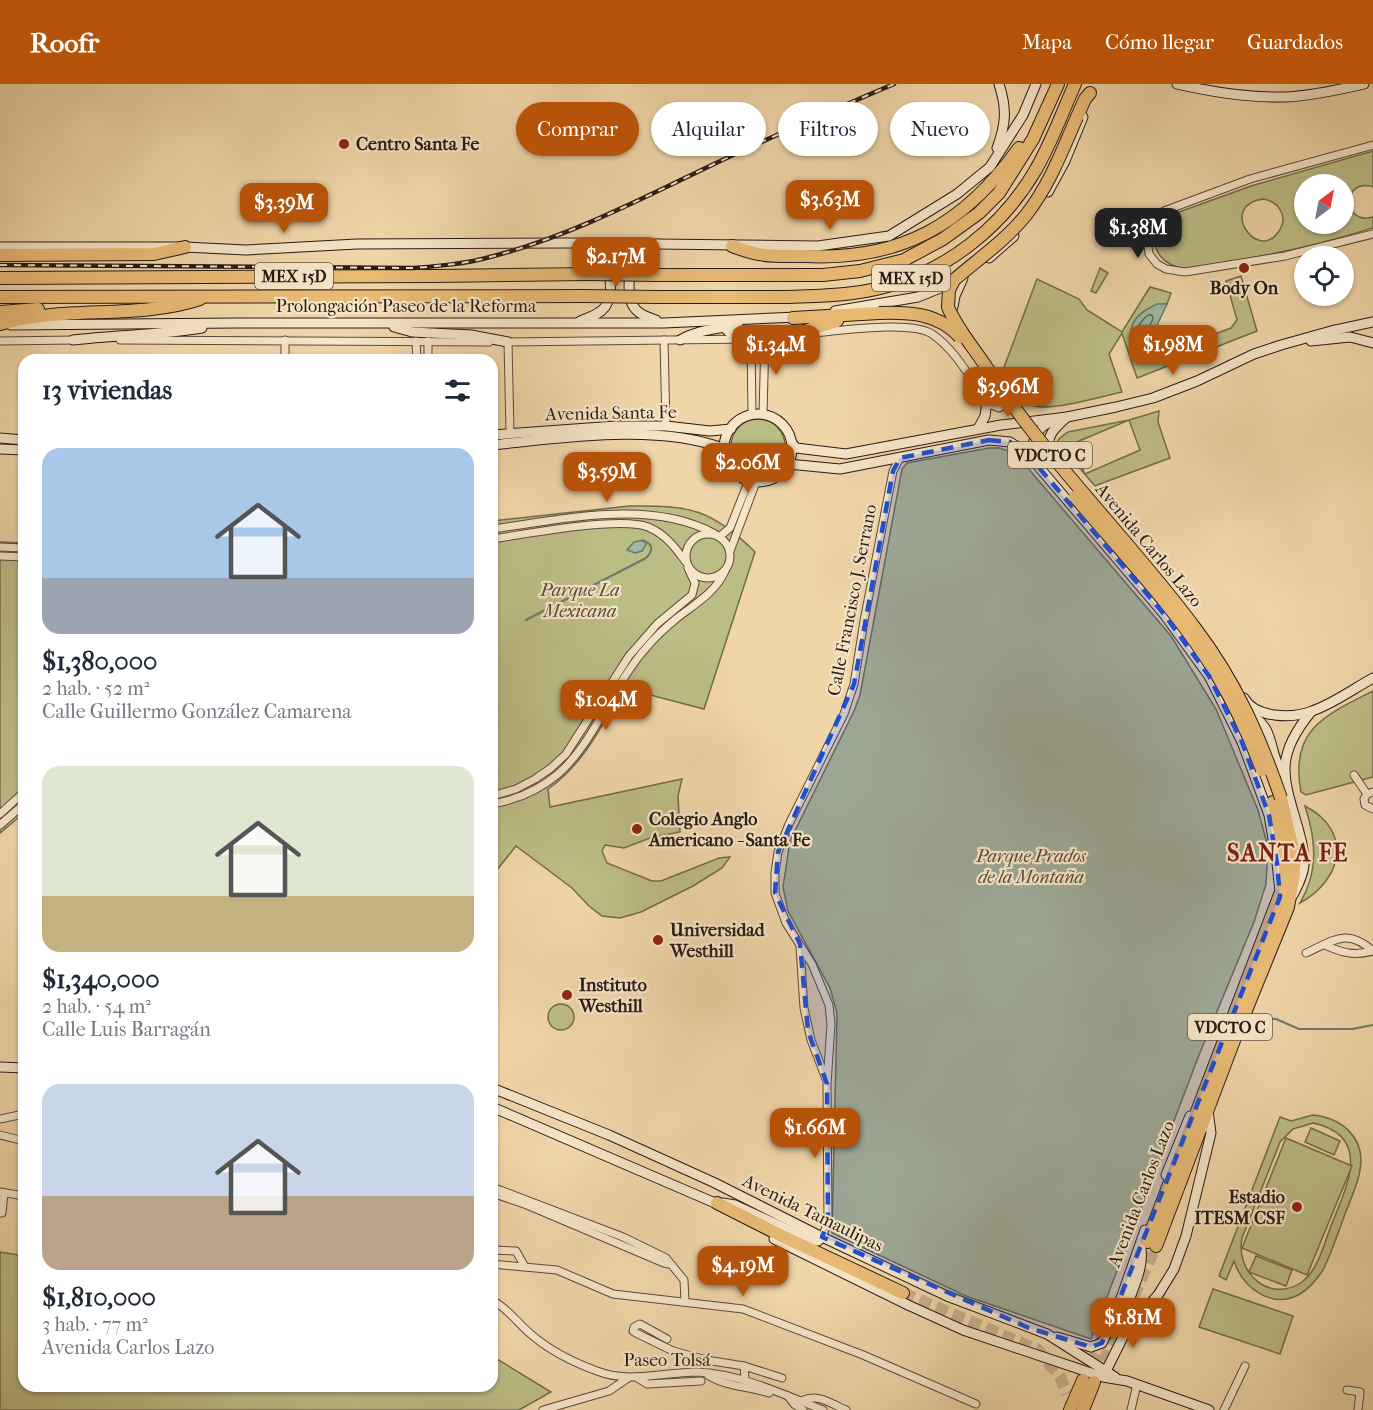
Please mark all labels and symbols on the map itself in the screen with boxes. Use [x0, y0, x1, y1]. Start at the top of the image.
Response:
place label: Centro Santa Fe [356, 134, 479, 155]
marker: Centro Santa Fe [337, 137, 351, 151]
north arrow [1294, 174, 1354, 234]
pin: $3.63M [781, 180, 879, 231]
pin: $3.39M [235, 183, 333, 234]
pin: $1.38M [1089, 208, 1187, 259]
pin: $2.17M [567, 237, 665, 288]
marker: Body On [1237, 261, 1251, 275]
road number: MEX 15D [255, 263, 333, 289]
road number: MEX 15D [872, 265, 950, 291]
place label: Body On [1210, 278, 1279, 299]
street label: Prolongación Paseo de la Reforma [276, 296, 537, 317]
pin: $1.34M [727, 325, 825, 376]
pin: $1.98M [1124, 325, 1222, 376]
pin: $3.96M [959, 367, 1057, 418]
street label: Avenida Santa Fe [544, 402, 677, 425]
road number: VDCTO C [1008, 442, 1092, 468]
pin: $2.06M [699, 443, 797, 494]
pin: $3.59M [558, 452, 656, 503]
street label: Avenida Carlos Lazo [1090, 478, 1207, 612]
street label: Calle Francisco J. Serrano [824, 502, 881, 698]
park label: Parque La Mexicana [539, 580, 620, 622]
pin: $1.04M [557, 680, 655, 731]
place label: Colegio Anglo Americano - Santa Fe [648, 809, 811, 851]
marker: Colegio Anglo Americano - Santa Fe [630, 822, 644, 836]
district label: SANTA FE [1227, 839, 1349, 867]
park label: Parque Prados de la Montaña [975, 846, 1086, 888]
place label: Universidad Westhill [669, 920, 766, 962]
marker: Universidad Westhill [651, 933, 665, 947]
place label: Instituto Westhill [578, 975, 647, 1017]
marker: Instituto Westhill [560, 988, 574, 1002]
road number: VDCTO C [1188, 1014, 1272, 1040]
pin: $1.66M [766, 1108, 864, 1159]
street label: Avenida Carlos Lazo [1103, 1118, 1179, 1271]
street label: Avenida Tamaulipas [738, 1170, 887, 1257]
place label: Estadio ITESM CSF [1194, 1187, 1285, 1229]
marker: Estadio ITESM CSF [1290, 1200, 1304, 1214]
pin: $4.19M [694, 1246, 792, 1297]
pin: $1.81M [1084, 1298, 1182, 1349]
street label: Paseo Tolsá [624, 1350, 711, 1371]

